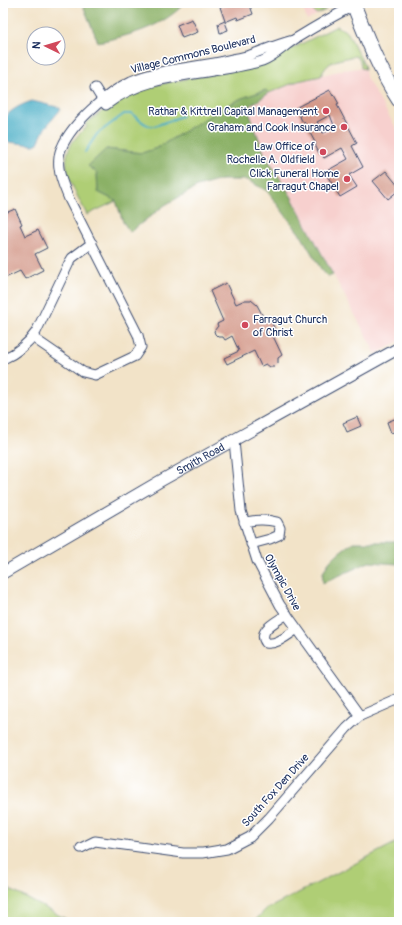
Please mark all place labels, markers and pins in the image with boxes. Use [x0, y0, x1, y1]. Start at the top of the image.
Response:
place label: Rathar & Kittrell Capital Management [148, 105, 319, 118]
marker: Rathar & Kittrell Capital Management [321, 106, 331, 116]
place label: Graham and Cook Insurance [208, 121, 337, 134]
marker: Graham and Cook Insurance [339, 122, 349, 132]
place label: Law Office of Rochelle A. Oldfield [227, 140, 316, 166]
marker: Law Office of Rochelle A. Oldfield [318, 147, 328, 157]
place label: Click Funeral Home Farragut Chapel [249, 167, 340, 193]
marker: Click Funeral Home Farragut Chapel [342, 174, 352, 184]
place label: Farragut Church of Christ [253, 313, 327, 339]
marker: Farragut Church of Christ [240, 320, 250, 330]

